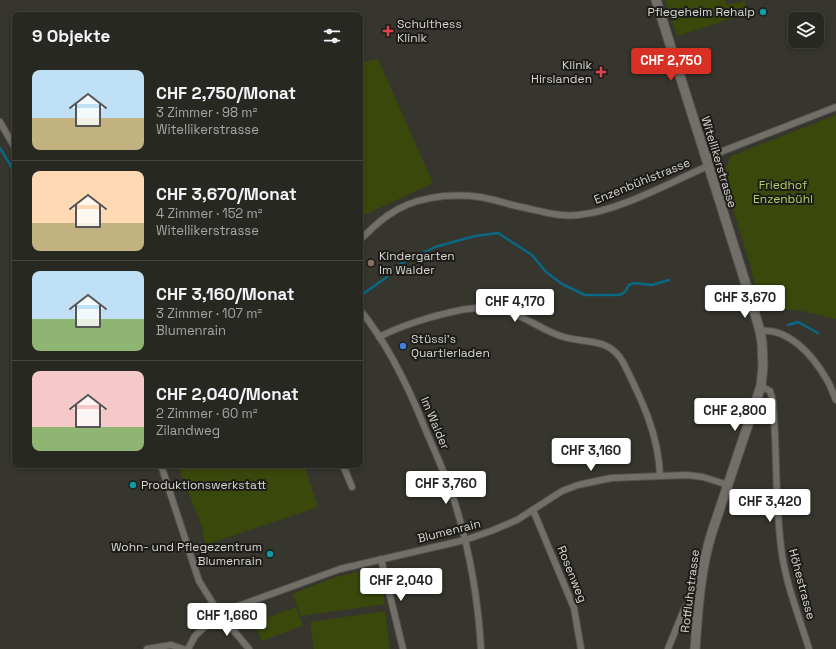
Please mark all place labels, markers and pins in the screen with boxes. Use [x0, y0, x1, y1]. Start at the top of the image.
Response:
place label: Pflegeheim Rehalp [648, 4, 755, 20]
marker: Pflegeheim Rehalp [758, 7, 768, 17]
place label: Schulthess Klinik [397, 16, 462, 46]
marker: Schulthess Klinik [382, 25, 394, 37]
pin: CHF 2,750 [625, 48, 717, 82]
place label: Klinik Hirslanden [531, 57, 593, 87]
marker: Klinik Hirslanden [595, 66, 607, 78]
place label: Kindergarten Im Walder [379, 248, 455, 278]
marker: Kindergarten Im Walder [366, 258, 376, 268]
pin: CHF 3,670 [699, 285, 791, 319]
pin: CHF 4,170 [469, 289, 561, 323]
place label: Stüssi's Quartierladen [411, 331, 490, 361]
marker: Stüssi's Quartierladen [398, 341, 408, 351]
pin: CHF 2,800 [689, 398, 781, 432]
pin: CHF 3,160 [545, 438, 637, 472]
pin: CHF 3,760 [400, 471, 492, 505]
place label: Produktionswerkstatt [141, 477, 266, 493]
marker: Produktionswerkstatt [128, 480, 138, 490]
pin: CHF 3,420 [724, 489, 816, 523]
place label: Wohn- und Pflegezentrum Blumenrain [111, 539, 262, 569]
marker: Wohn- und Pflegezentrum Blumenrain [265, 549, 275, 559]
pin: CHF 2,040 [355, 568, 447, 602]
pin: CHF 1,660 [181, 603, 273, 637]

